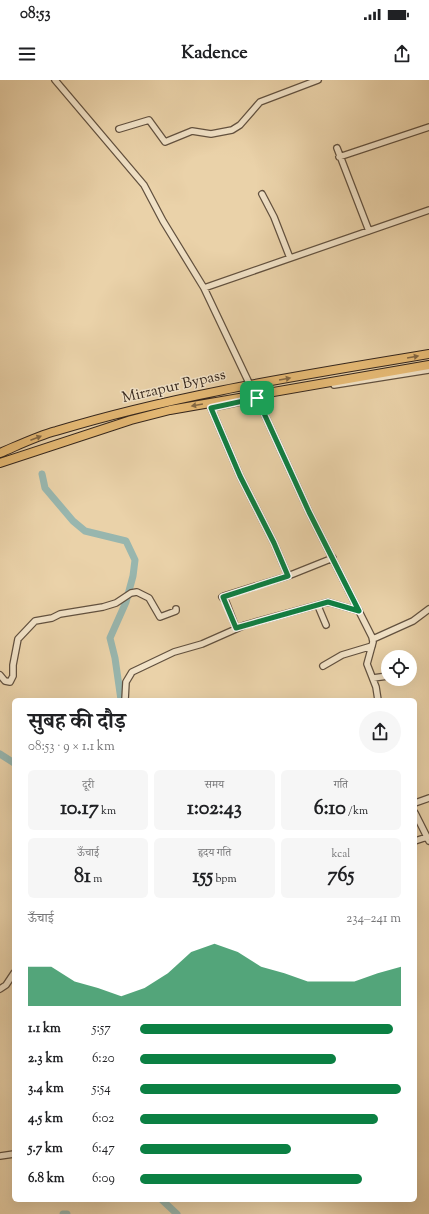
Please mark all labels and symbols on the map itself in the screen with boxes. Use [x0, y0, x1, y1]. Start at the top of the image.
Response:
one-way arrow [407, 354, 419, 360]
street label: Mirzapur Bypass [120, 365, 228, 409]
one-way arrow [279, 375, 291, 381]
pin [240, 381, 274, 415]
one-way arrow [191, 402, 203, 408]
one-way arrow [31, 435, 43, 441]

